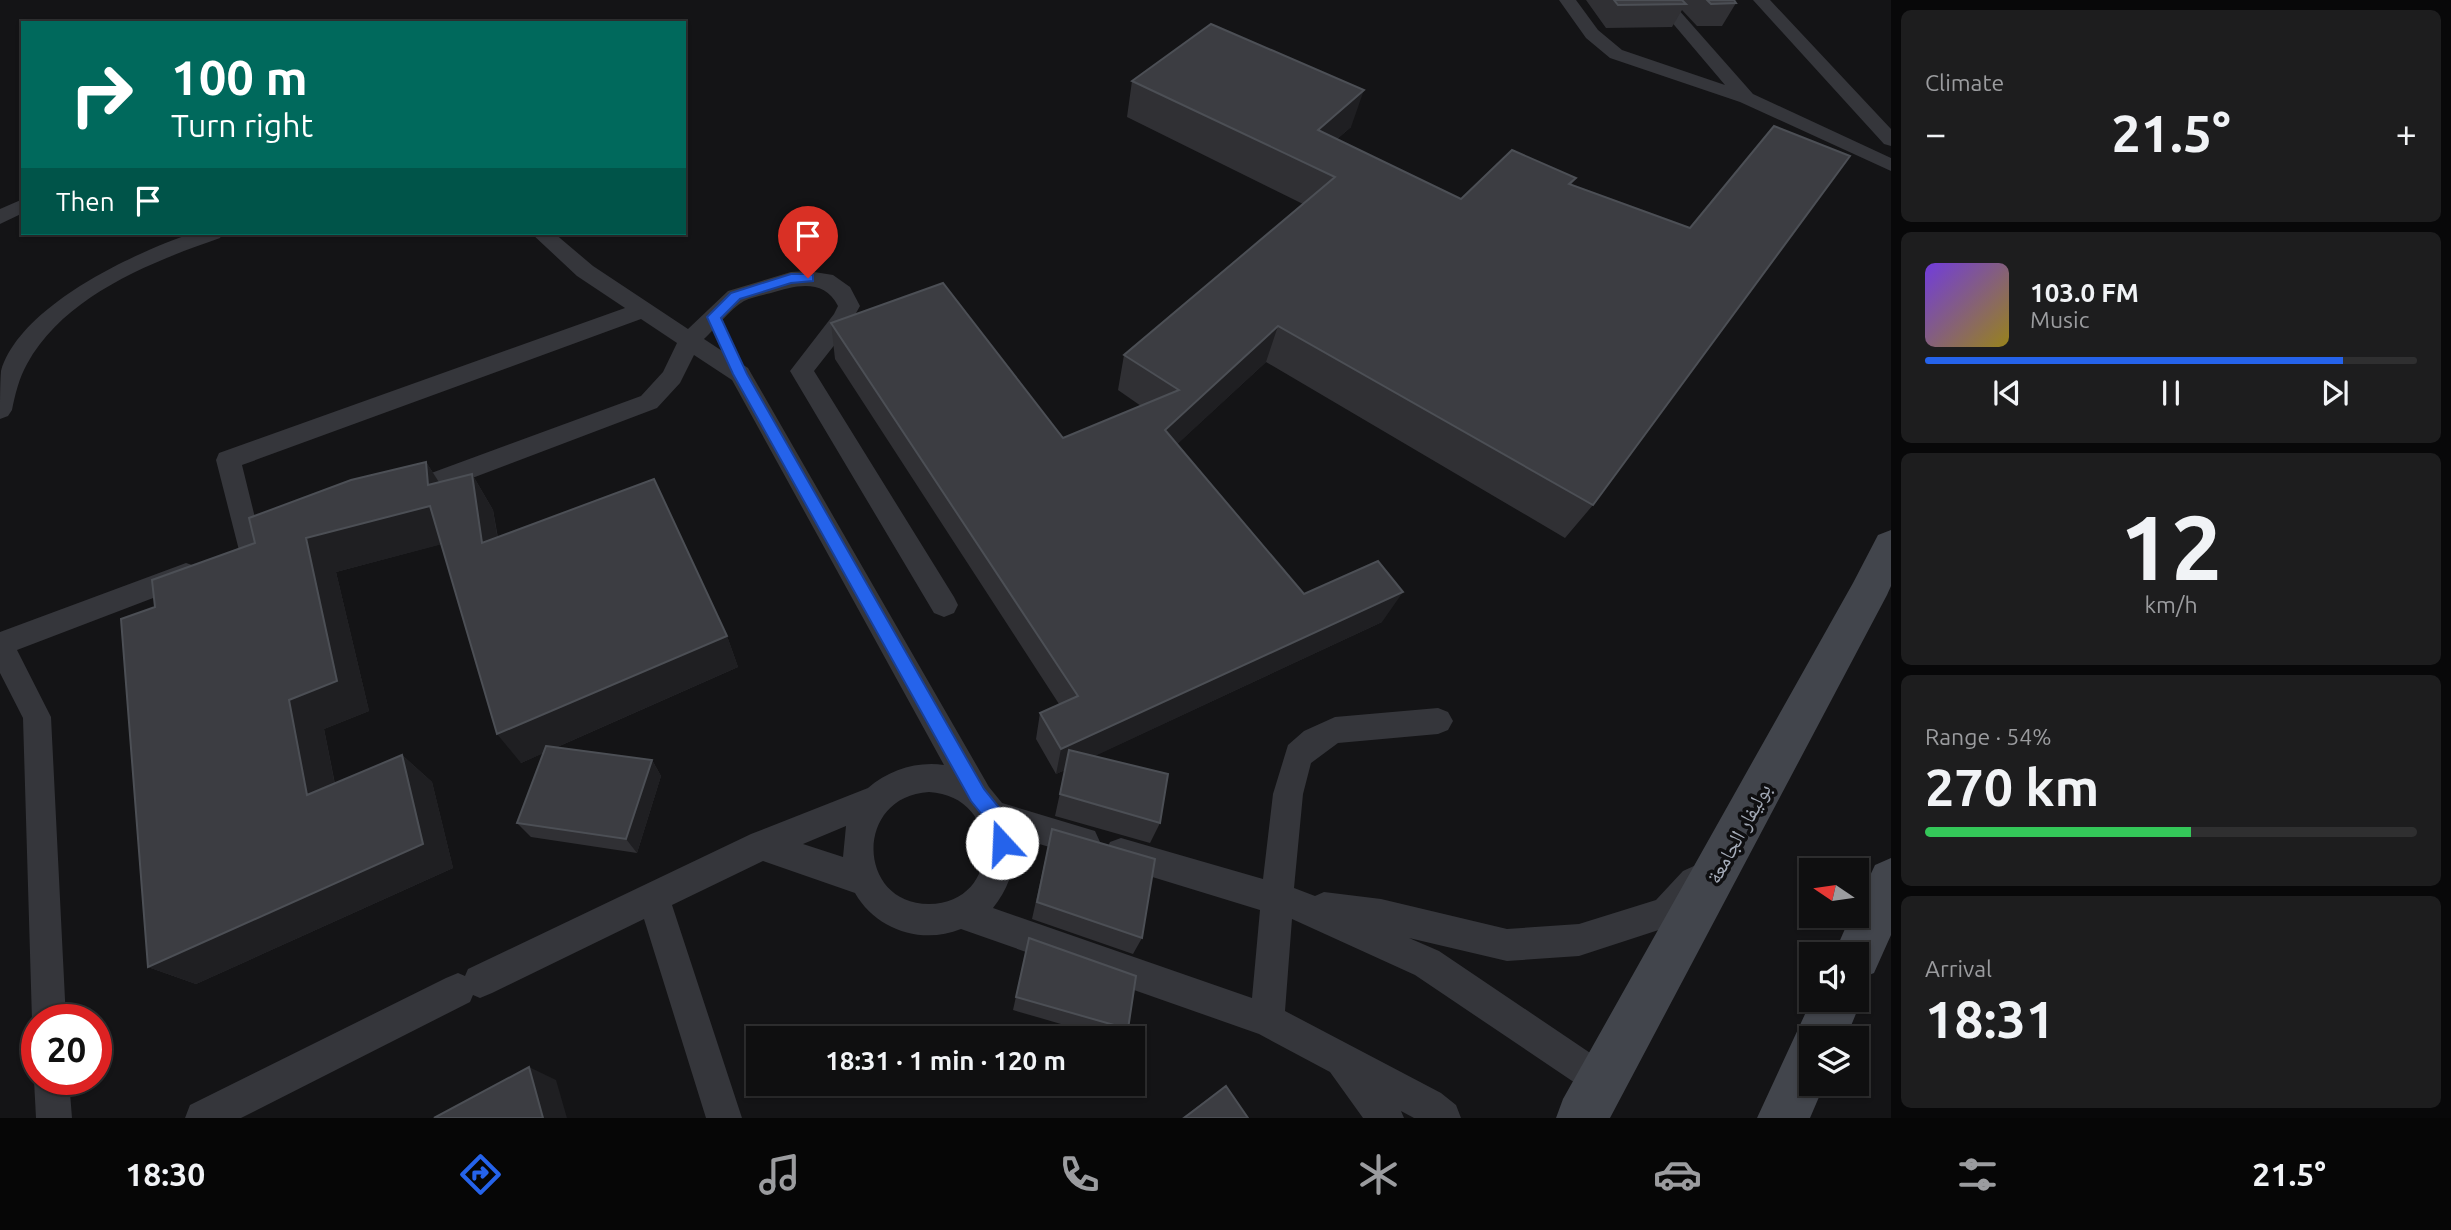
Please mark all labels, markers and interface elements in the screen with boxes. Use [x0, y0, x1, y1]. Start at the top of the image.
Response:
icon: right [56, 49, 147, 140]
text: 100 m [171, 49, 308, 104]
text: Climate [1925, 70, 2004, 95]
text: 21.5° [2111, 104, 2231, 162]
text: Turn right [171, 107, 313, 143]
text: − [1925, 112, 1946, 154]
text: + [2396, 112, 2417, 154]
icon: arrive [129, 182, 167, 220]
text: Then [56, 187, 115, 216]
pin [778, 206, 838, 278]
icon: arrive [789, 217, 827, 255]
text: 103.0 FM [2030, 278, 2139, 307]
text: Music [2030, 307, 2089, 332]
icon: previous [1988, 374, 2026, 412]
icon: pause [2152, 374, 2190, 412]
icon: next [2316, 374, 2354, 412]
text: 12 [2120, 495, 2222, 597]
text: km/h [2144, 592, 2198, 617]
text: Range · 54% [1925, 724, 2052, 749]
text: 270 km [1925, 758, 2099, 816]
street label: بوليفار الجامعة [1701, 779, 1776, 887]
position arrow [965, 806, 1039, 880]
north arrow [1799, 858, 1869, 928]
map controls [1799, 858, 1869, 1096]
button: sound [1799, 942, 1869, 1012]
text: Arrival [1925, 956, 1992, 981]
text: 18:31 [1925, 990, 2055, 1048]
speed limit sign: 20 [21, 1004, 112, 1095]
button: layers [1799, 1026, 1869, 1096]
text: 18:31 · 1 min · 120 m [825, 1046, 1066, 1075]
icon: directions [456, 1150, 505, 1199]
icon: music [755, 1150, 804, 1199]
icon: phone [1055, 1150, 1104, 1199]
icon: climate [1354, 1150, 1403, 1199]
icon: car [1653, 1150, 1702, 1199]
icon: filters [1953, 1150, 2002, 1199]
text: 18:30 [125, 1156, 205, 1192]
text: 21.5° [2252, 1156, 2326, 1192]

